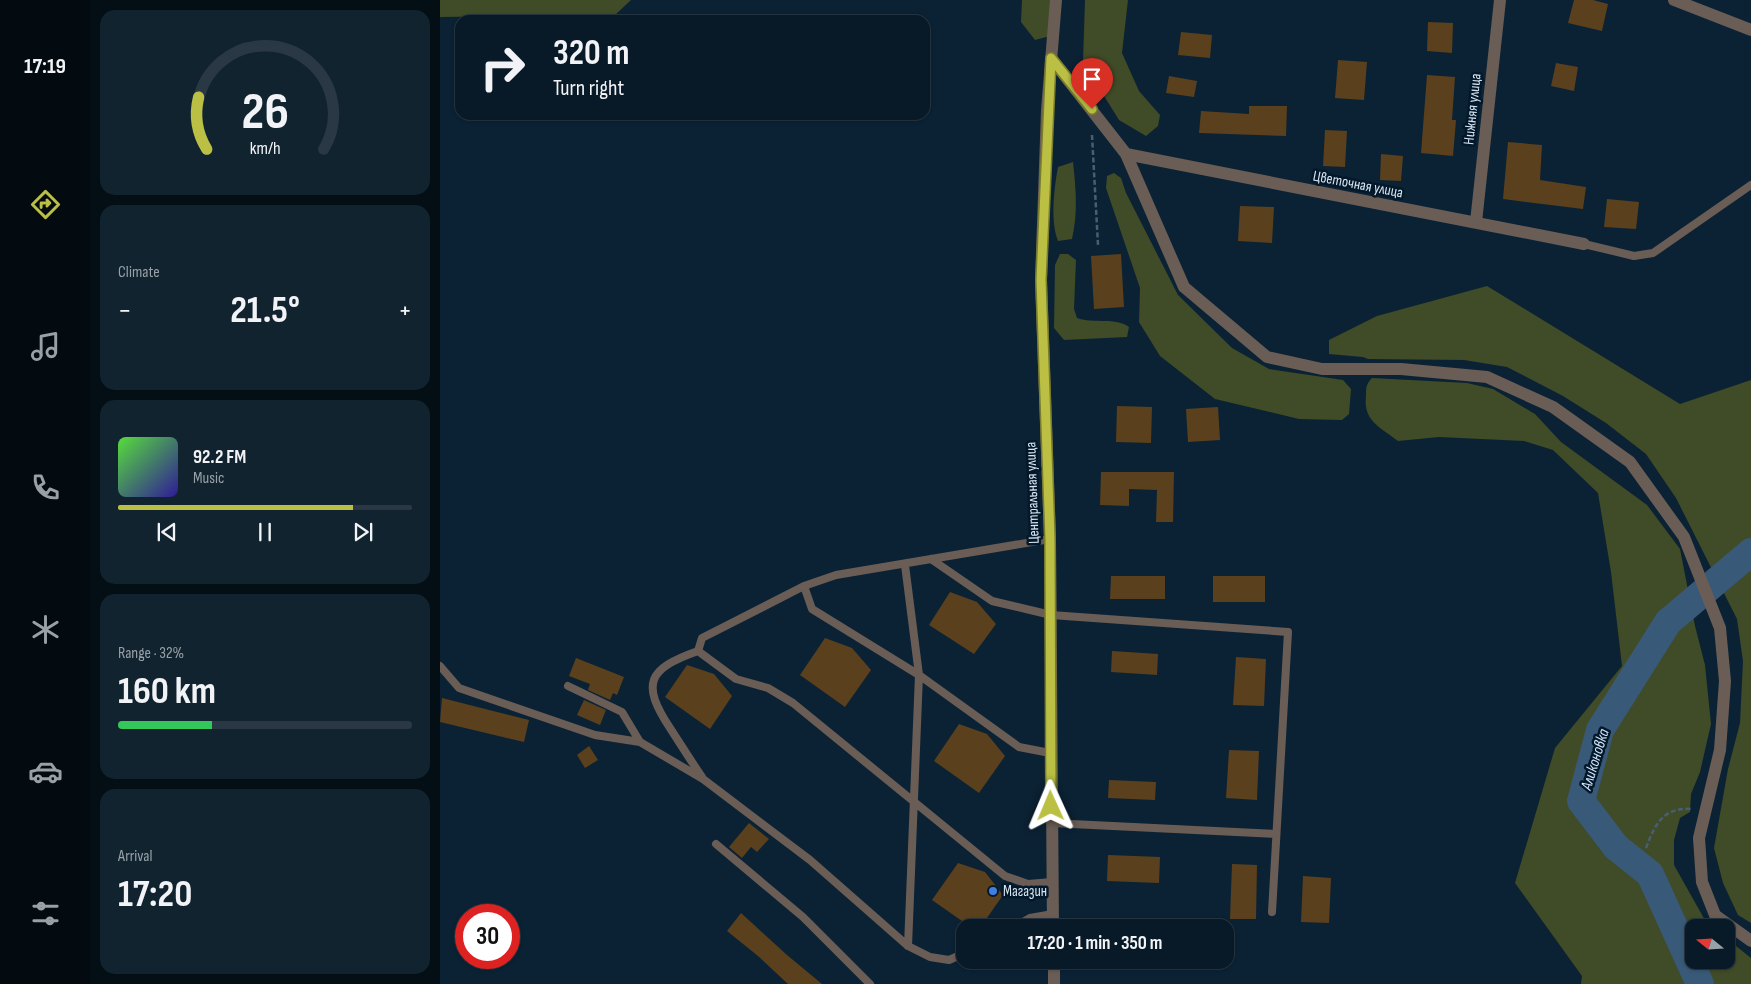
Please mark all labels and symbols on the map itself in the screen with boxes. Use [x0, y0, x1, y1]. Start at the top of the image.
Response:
pin [1071, 58, 1113, 109]
street label: Нижняя улица [1459, 72, 1486, 146]
street label: Цветочная улица [1311, 166, 1405, 203]
street label: Центральная улица [1021, 441, 1044, 544]
water label: Аликоновка [1577, 726, 1614, 793]
position arrow [1024, 779, 1076, 831]
place label: Магазин [1003, 882, 1047, 901]
marker: Магазин [987, 885, 999, 897]
speed limit sign: 30 [455, 904, 520, 969]
north arrow [1685, 919, 1735, 969]

